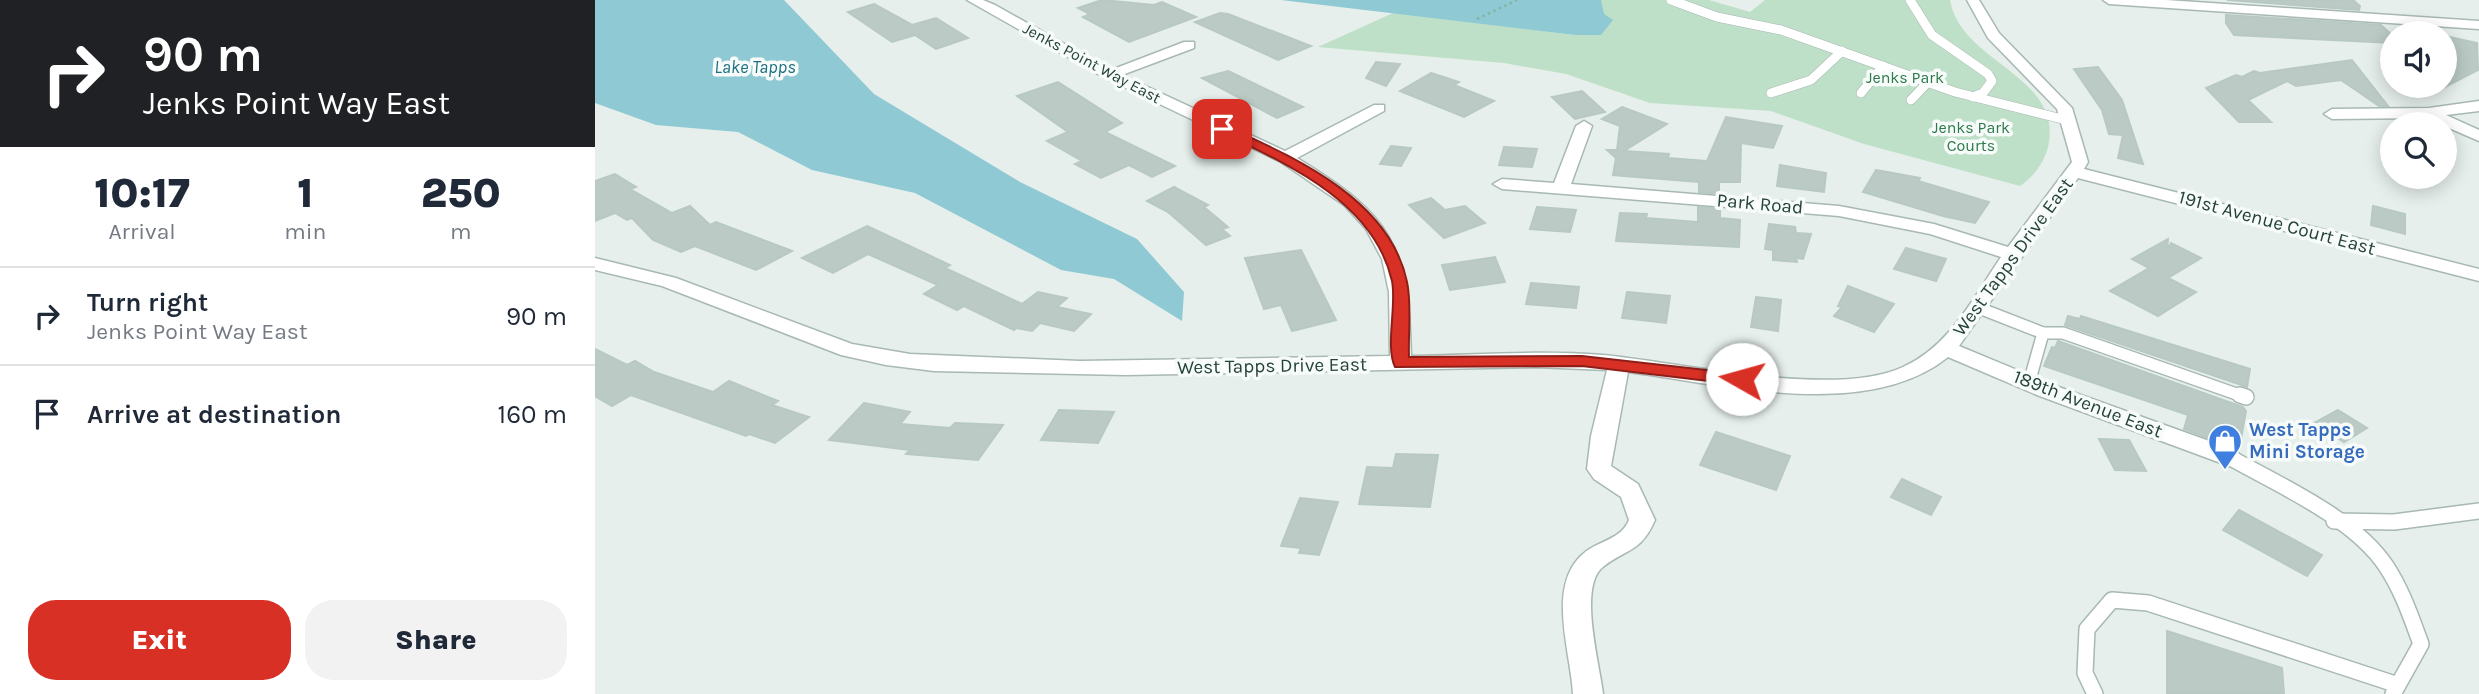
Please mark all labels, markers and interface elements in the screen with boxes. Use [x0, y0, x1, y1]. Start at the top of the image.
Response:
street label: Jenks Point Way East [1020, 19, 1164, 107]
map controls [2380, 21, 2457, 189]
button: sound [2380, 21, 2457, 98]
text: 90 m [143, 26, 263, 83]
icon: right [28, 28, 119, 119]
water label: Lake Tapps [714, 56, 796, 78]
park label: Jenks Park [1866, 68, 1944, 87]
text: Jenks Point Way East [143, 85, 450, 122]
pin [1192, 99, 1252, 159]
icon: arrive [1203, 110, 1241, 148]
button: search [2380, 112, 2457, 189]
park label: Jenks Park Courts [1932, 118, 2010, 155]
text: 10:17 [94, 168, 190, 218]
text: 1 [297, 168, 313, 218]
text: 250 [421, 168, 501, 218]
street label: West Tapps Drive East [1948, 174, 2078, 340]
street label: 191st Avenue Court East [2176, 186, 2378, 260]
street label: Park Road [1716, 189, 1804, 219]
text: Arrival [108, 218, 176, 245]
text: min [284, 218, 326, 245]
text: m [450, 218, 471, 245]
text: Turn right [87, 287, 208, 318]
icon: right [28, 297, 66, 335]
text: 90 m [506, 301, 567, 332]
text: Jenks Point Way East [87, 318, 308, 345]
position arrow [1705, 342, 1779, 416]
street label: West Tapps Drive East [1177, 353, 1367, 379]
street label: 189th Avenue East [2011, 366, 2165, 442]
icon: arrive [28, 395, 66, 433]
text: Arrive at destination [87, 399, 341, 430]
text: 160 m [498, 399, 567, 430]
place label: West Tapps Mini Storage [2249, 419, 2365, 463]
shop icon: West Tapps Mini Storage [2206, 422, 2244, 471]
button: Exit [28, 600, 291, 680]
button: Share [305, 600, 567, 680]

